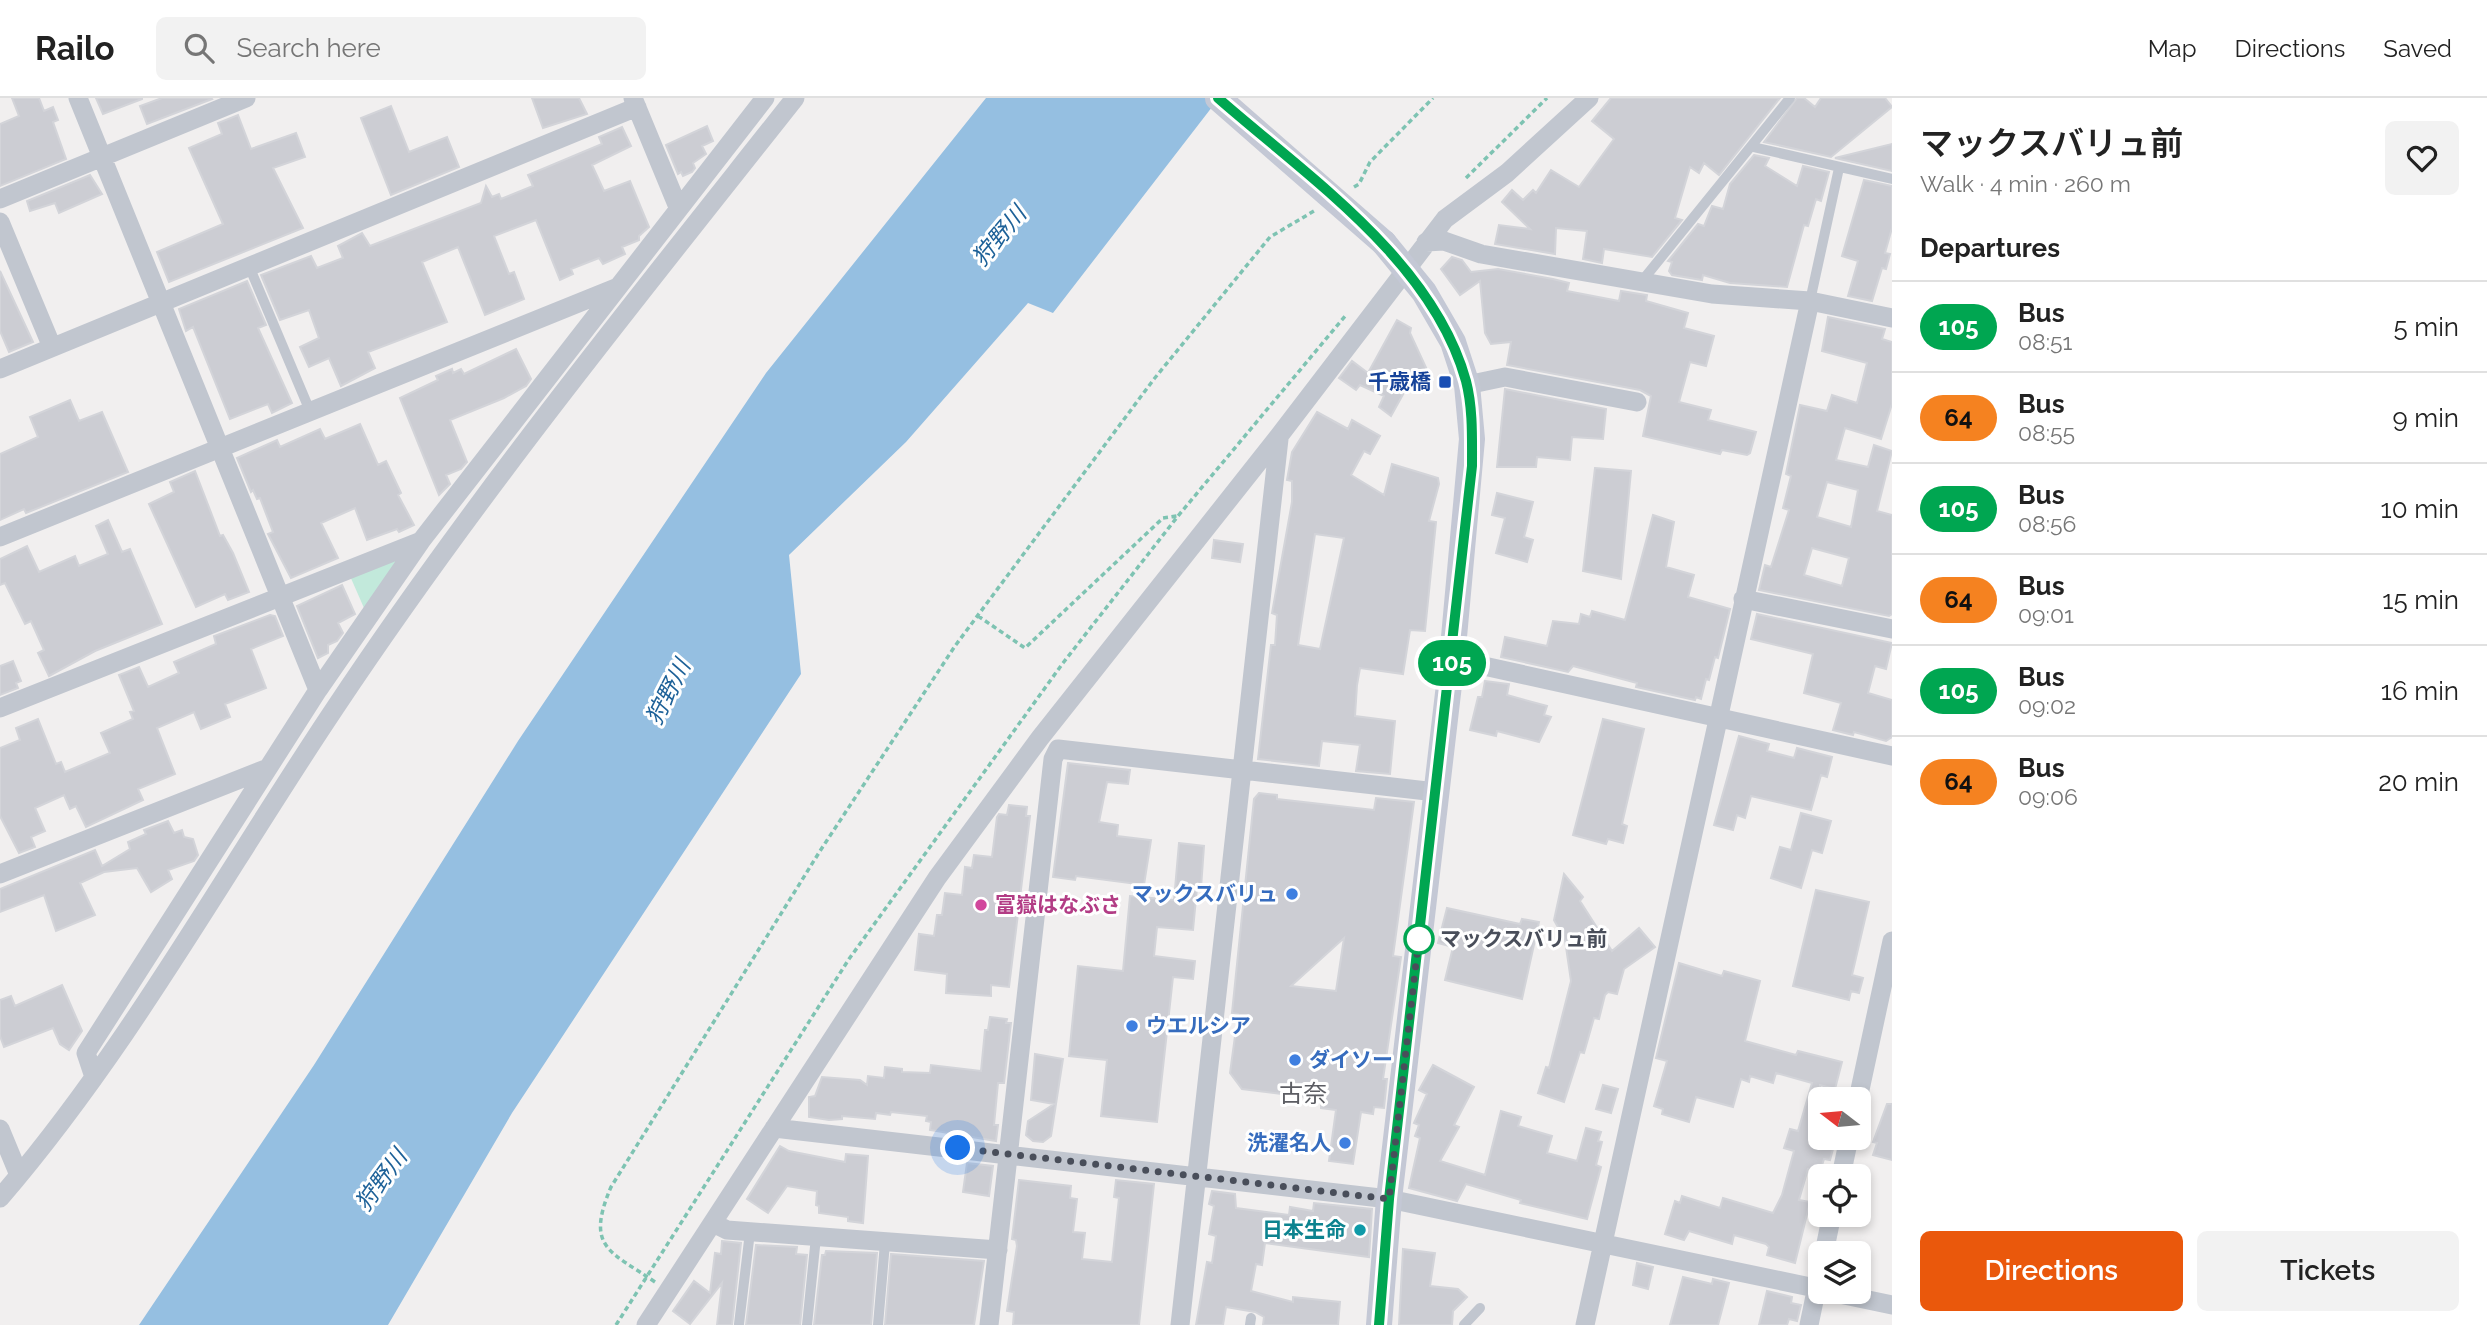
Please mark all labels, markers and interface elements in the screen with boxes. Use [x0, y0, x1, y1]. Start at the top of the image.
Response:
search box [156, 17, 646, 80]
text: Railo [35, 29, 114, 68]
icon: search [180, 29, 218, 67]
text: Search here [236, 33, 381, 63]
text: Map [2148, 34, 2197, 63]
text: Directions [2235, 34, 2345, 63]
text: Saved [2383, 34, 2452, 63]
button: heart [2385, 121, 2459, 195]
text: マックスバリュ前 [1920, 124, 2183, 163]
text: Walk · 4 min · 260 m [1920, 170, 2131, 197]
water label: 狩野川 [966, 198, 1033, 271]
text: Departures [1920, 233, 2060, 263]
text: Bus [2018, 298, 2065, 328]
text: 105 [1939, 312, 1978, 341]
text: 5 min [2393, 312, 2459, 342]
text: 08:51 [2018, 328, 2072, 355]
place label: 千歳橋 [1368, 369, 1431, 394]
marker: 千歳橋 [1437, 374, 1453, 390]
text: Bus [2018, 389, 2065, 419]
text: 64 [1944, 403, 1973, 432]
text: 9 min [2392, 403, 2459, 433]
text: 08:55 [2018, 419, 2075, 446]
text: Bus [2018, 480, 2065, 510]
text: 105 [1939, 494, 1978, 523]
text: 10 min [2381, 494, 2459, 524]
text: 08:56 [2018, 510, 2076, 537]
text: Bus [2018, 571, 2065, 601]
text: 64 [1944, 585, 1973, 614]
text: 15 min [2382, 585, 2459, 615]
text: 09:01 [2018, 601, 2074, 628]
line badge: 105 [1412, 640, 1492, 686]
text: 105 [1432, 648, 1472, 677]
water label: 狩野川 [640, 652, 697, 729]
text: Bus [2018, 662, 2065, 692]
text: 105 [1939, 676, 1978, 705]
text: 16 min [2381, 676, 2459, 706]
text: 09:02 [2018, 692, 2076, 719]
text: Bus [2018, 753, 2065, 783]
text: 64 [1944, 767, 1973, 796]
text: 20 min [2378, 767, 2459, 797]
text: 09:06 [2018, 783, 2078, 810]
place label: マックスバリュ [1132, 881, 1278, 906]
marker: マックスバリュ [1284, 886, 1300, 902]
place label: 富嶽はなぶさ [995, 892, 1121, 917]
marker: 富嶽はなぶさ [973, 897, 989, 913]
marker: マックスバリュ前 [1404, 924, 1434, 954]
place label: マックスバリュ前 [1440, 926, 1607, 951]
place label: ウエルシア [1146, 1013, 1251, 1038]
marker: ウエルシア [1124, 1018, 1140, 1034]
place label: ダイソー [1309, 1047, 1393, 1072]
marker: ダイソー [1287, 1052, 1303, 1068]
district label: 古奈 [1279, 1079, 1327, 1108]
north arrow [1808, 1087, 1871, 1150]
map controls [1808, 1087, 1871, 1304]
your location [940, 1130, 975, 1165]
place label: 洗濯名人 [1247, 1130, 1331, 1155]
marker: 洗濯名人 [1337, 1135, 1353, 1151]
water label: 狩野川 [349, 1141, 414, 1216]
button: locate [1808, 1164, 1871, 1227]
place label: 日本生命 [1262, 1217, 1346, 1242]
marker: 日本生命 [1352, 1222, 1368, 1238]
button: Directions [1920, 1231, 2183, 1311]
button: Tickets [2197, 1231, 2459, 1311]
button: layers [1808, 1241, 1871, 1304]

